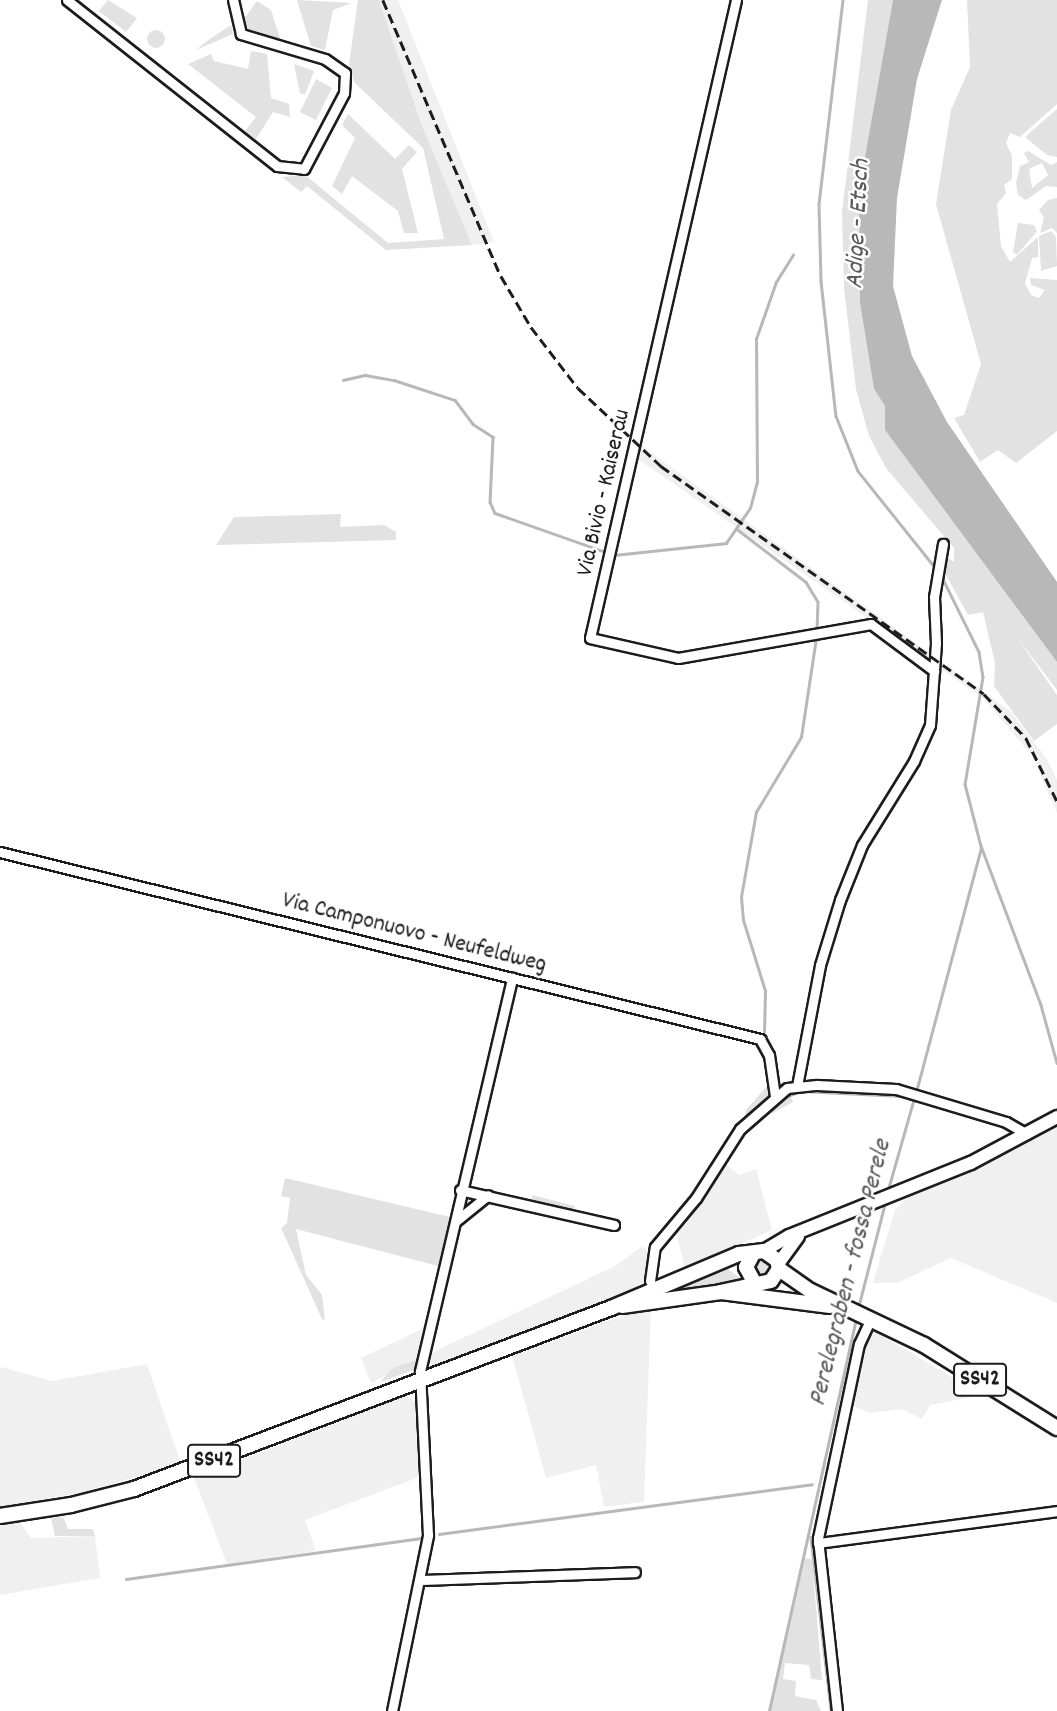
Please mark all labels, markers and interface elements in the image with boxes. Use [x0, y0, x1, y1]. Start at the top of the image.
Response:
water label: Adige - Etsch [840, 159, 878, 289]
street label: Via Bivio - Kaiserau [572, 407, 638, 579]
street label: Via Camponuovo - Neufeldweg [279, 887, 549, 981]
water label: Perelegraben - fossa Perele [803, 1137, 899, 1409]
road number: SS42 [952, 1360, 1008, 1400]
road number: SS42 [186, 1442, 242, 1480]

